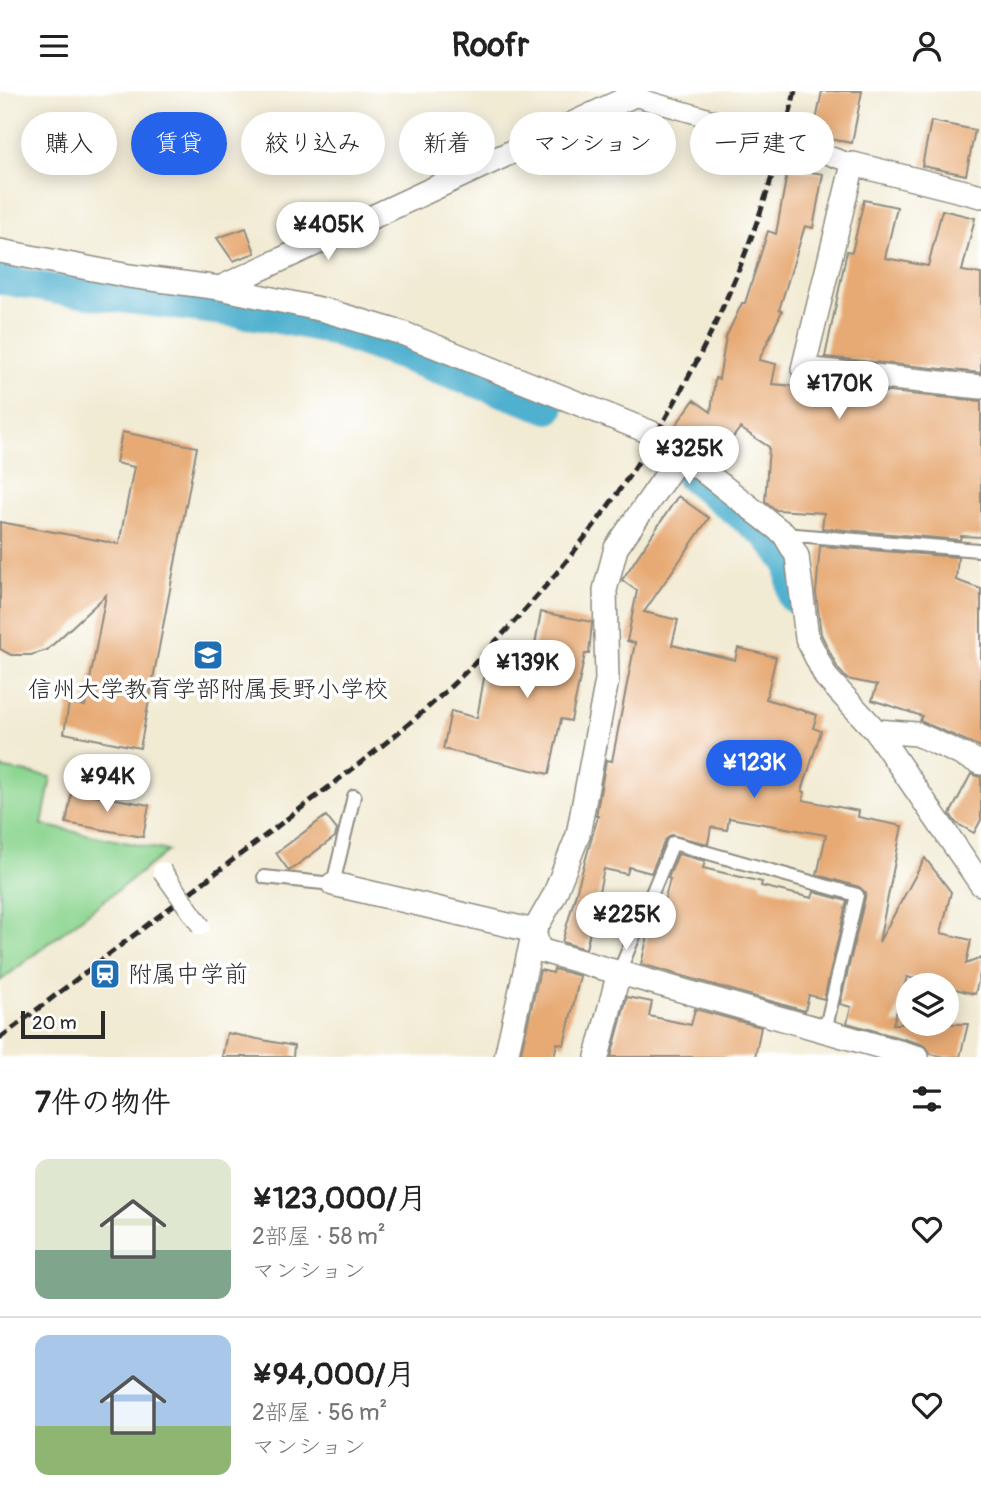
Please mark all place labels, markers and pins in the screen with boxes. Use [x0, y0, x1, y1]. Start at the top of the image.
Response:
pin: ¥405K [279, 202, 377, 262]
pin: ¥170K [790, 361, 888, 421]
pin: ¥325K [640, 427, 738, 486]
school or university icon: 信州大学教育学部附属長野小学校 [191, 638, 225, 672]
pin: ¥139K [478, 641, 576, 700]
place label: 信州大学教育学部附属長野小学校 [28, 675, 388, 704]
pin: ¥123K [705, 741, 803, 800]
pin: ¥94K [66, 755, 148, 814]
pin: ¥225K [577, 893, 675, 952]
station icon: 附属中学前 [88, 957, 122, 991]
place label: 附属中学前 [128, 960, 248, 989]

